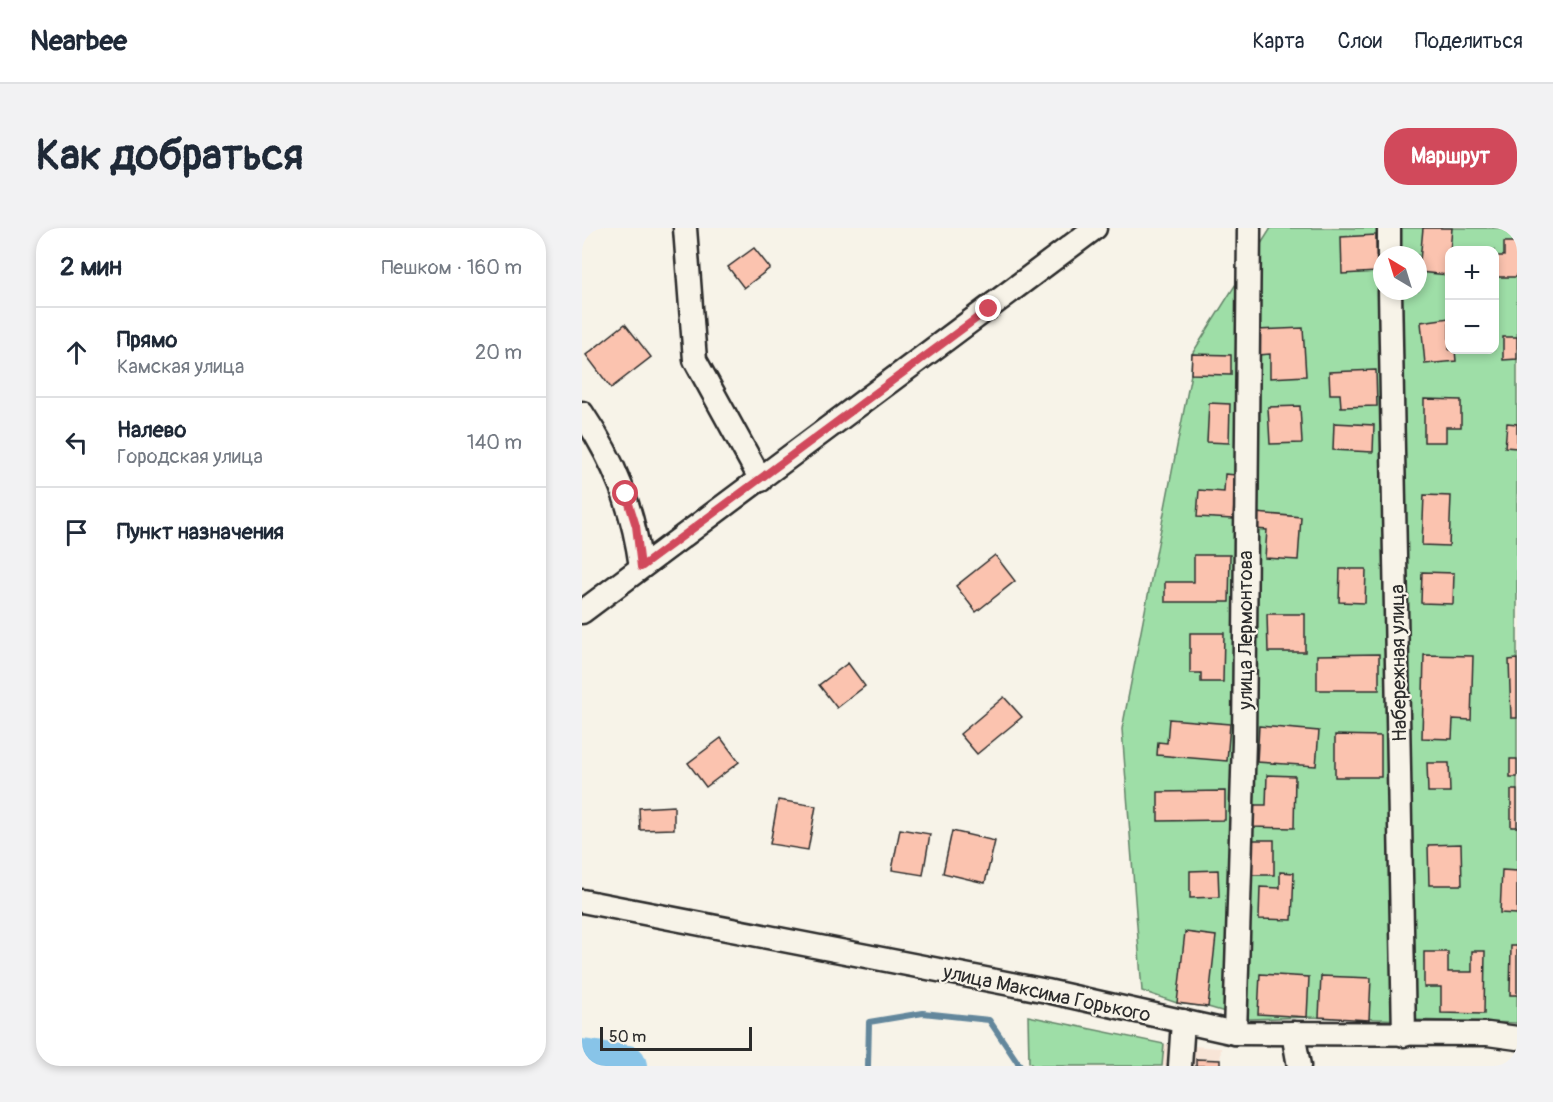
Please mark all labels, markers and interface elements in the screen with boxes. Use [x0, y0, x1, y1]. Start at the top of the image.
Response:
text: Nearbee [30, 24, 127, 59]
text: Карта [1252, 28, 1304, 55]
text: Слои [1337, 28, 1382, 55]
text: Поделиться [1415, 28, 1523, 55]
button: Маршрут [1384, 128, 1517, 185]
text: Как добраться [36, 130, 303, 182]
north arrow [1373, 246, 1427, 300]
map controls [1445, 246, 1499, 354]
button: + [1445, 246, 1499, 300]
text: 2 мин [60, 251, 122, 283]
text: Пешком · 160 m [381, 255, 522, 280]
route end [975, 295, 1001, 321]
button: − [1445, 300, 1499, 354]
text: Прямо [117, 326, 177, 354]
icon: ahead [60, 336, 93, 369]
text: 20 m [475, 340, 522, 365]
text: Камская улица [117, 354, 244, 379]
text: Налево [117, 416, 186, 444]
icon: left [60, 426, 93, 459]
text: 140 m [467, 430, 522, 455]
text: Городская улица [117, 444, 263, 469]
route start [612, 480, 638, 506]
icon: arrive [60, 516, 93, 549]
text: Пункт назначения [117, 518, 284, 546]
street label: улица Лермонтова [1233, 550, 1258, 711]
street label: Набережная улица [1385, 584, 1412, 742]
street label: улица Максима Горького [940, 959, 1153, 1028]
scale bar [600, 1024, 752, 1052]
text: 50 m [609, 1027, 646, 1047]

